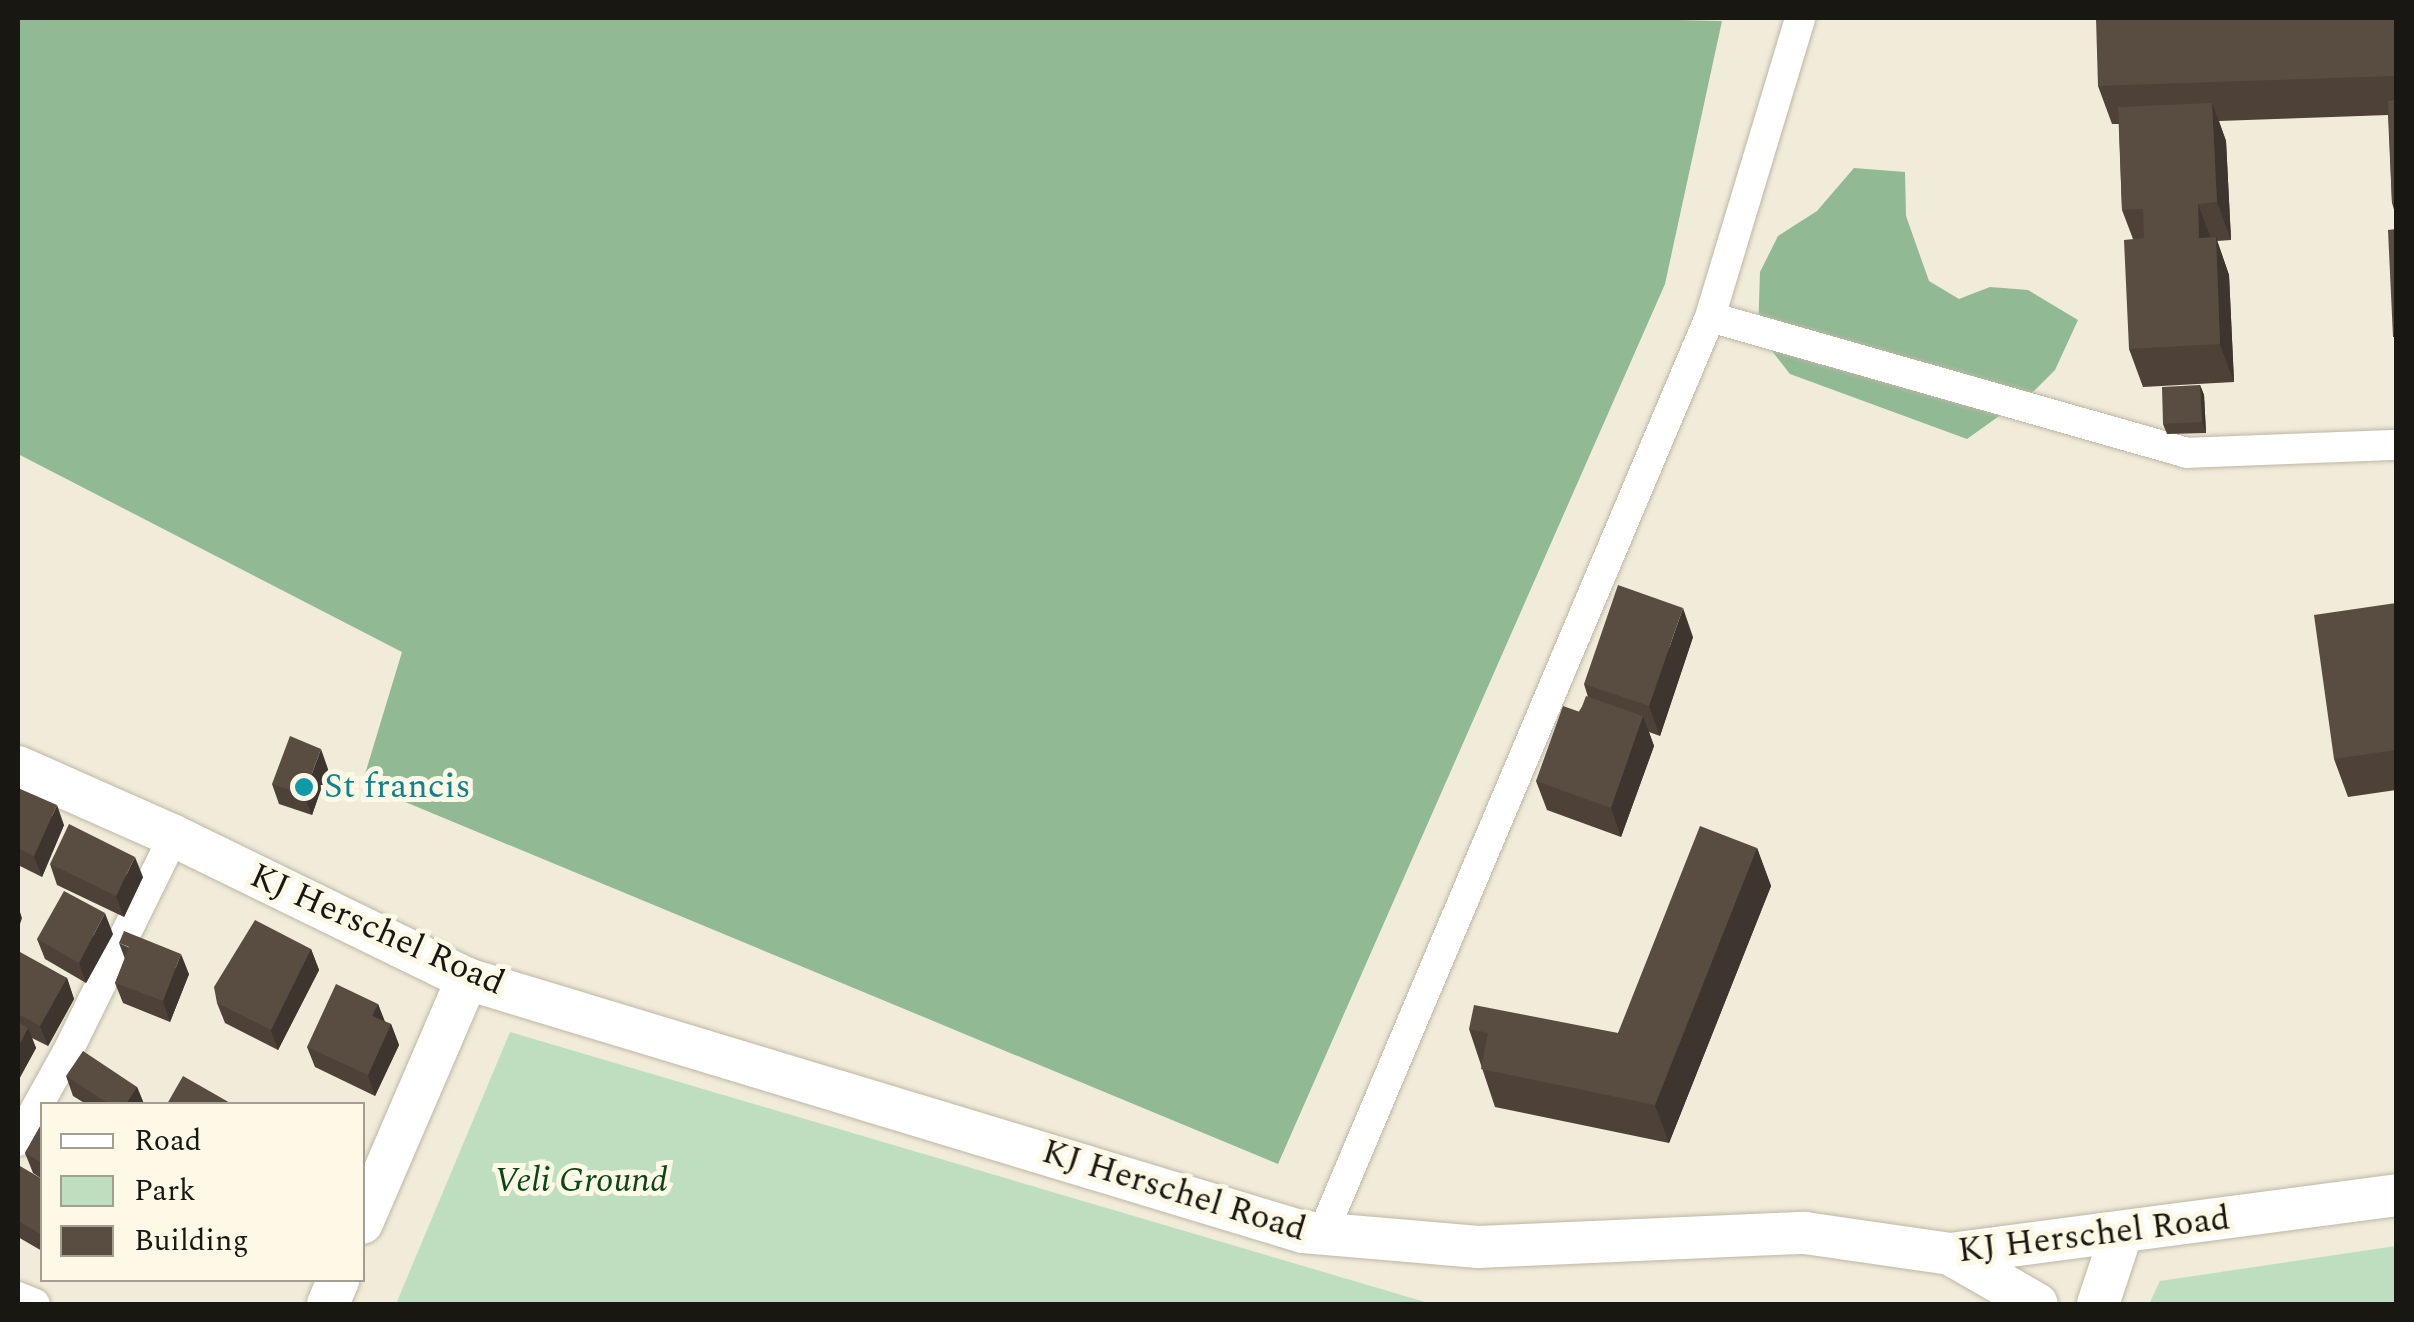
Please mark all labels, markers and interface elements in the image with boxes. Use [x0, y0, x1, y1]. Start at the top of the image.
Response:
place label: St francis [324, 766, 471, 808]
marker: St francis [293, 776, 315, 798]
street label: KJ Herschel Road [243, 855, 511, 1005]
legend [40, 1102, 365, 1282]
text: Road [134, 1118, 202, 1164]
street label: KJ Herschel Road [1037, 1131, 1311, 1251]
park label: Veli Ground [494, 1160, 668, 1202]
text: Park [134, 1168, 196, 1214]
street label: KJ Herschel Road [1956, 1197, 2232, 1273]
text: Building [134, 1218, 249, 1264]

